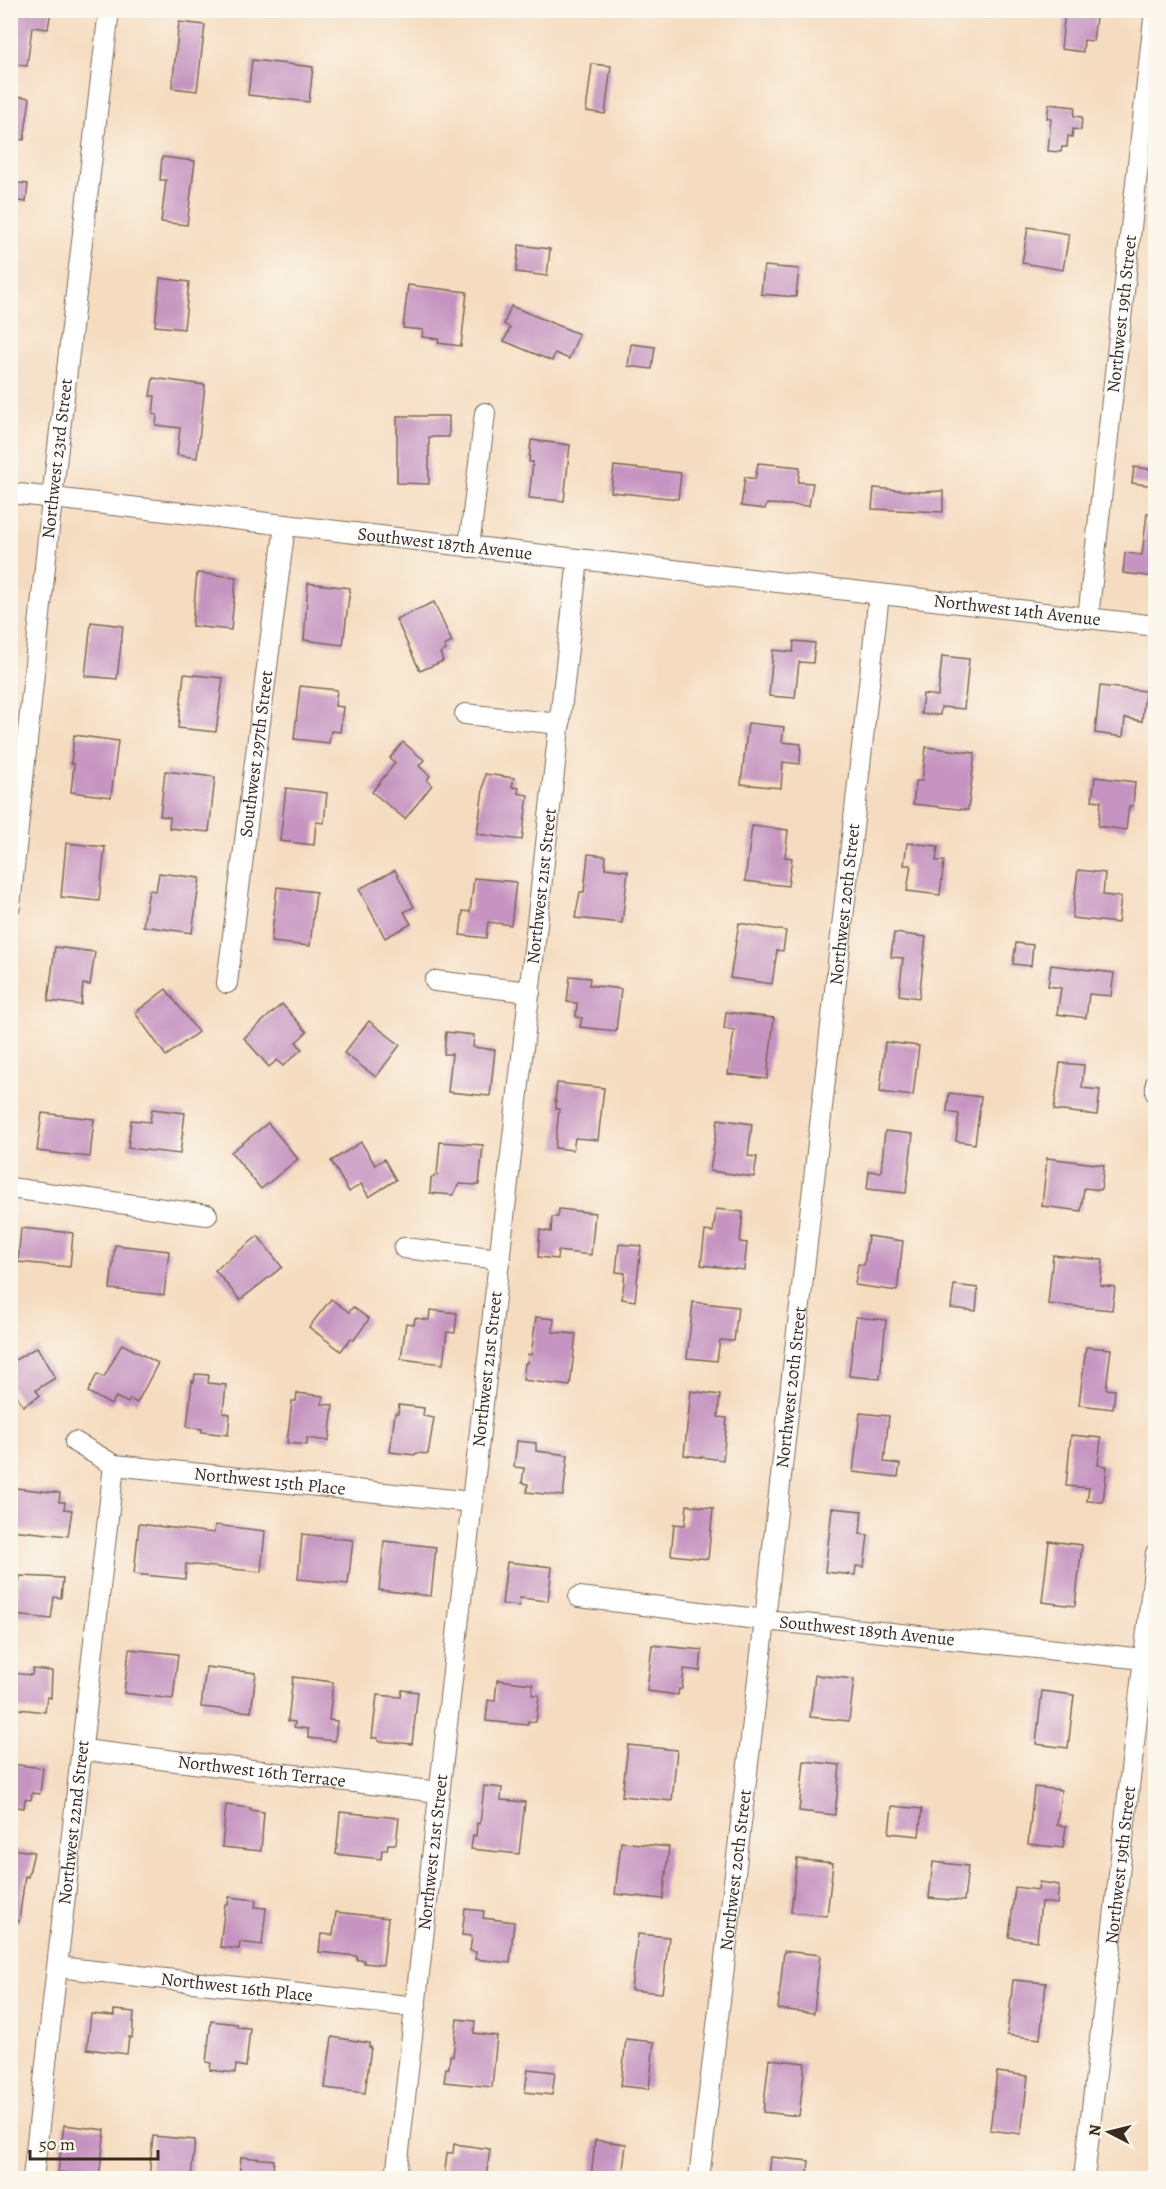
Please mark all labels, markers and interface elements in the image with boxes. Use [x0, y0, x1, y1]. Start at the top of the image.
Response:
street label: Northwest 19th Street [1101, 234, 1142, 394]
street label: Northwest 23rd Street [36, 377, 78, 540]
street label: Southwest 187th Avenue [356, 521, 534, 566]
street label: Northwest 14th Avenue [932, 588, 1102, 632]
street label: Southwest 297th Street [234, 669, 278, 839]
street label: Northwest 21st Street [521, 807, 562, 965]
street label: Northwest 20th Street [824, 822, 865, 986]
street label: Northwest 21st Street [466, 1290, 508, 1448]
street label: Northwest 20th Street [770, 1305, 812, 1469]
street label: Northwest 15th Place [193, 1461, 347, 1501]
street label: Southwest 189th Avenue [778, 1610, 956, 1651]
street label: Northwest 22nd Street [52, 1739, 95, 1906]
street label: Northwest 16th Terrace [176, 1749, 347, 1793]
street label: Northwest 21st Street [412, 1773, 453, 1931]
street label: Northwest 19th Street [1099, 1785, 1141, 1945]
street label: Northwest 20th Street [714, 1788, 757, 1952]
street label: Northwest 16th Place [160, 1967, 314, 2007]
north arrow [1079, 2102, 1139, 2162]
scale bar [30, 2123, 158, 2161]
text: N [1083, 2123, 1107, 2137]
text: 50 m [39, 2132, 75, 2156]

